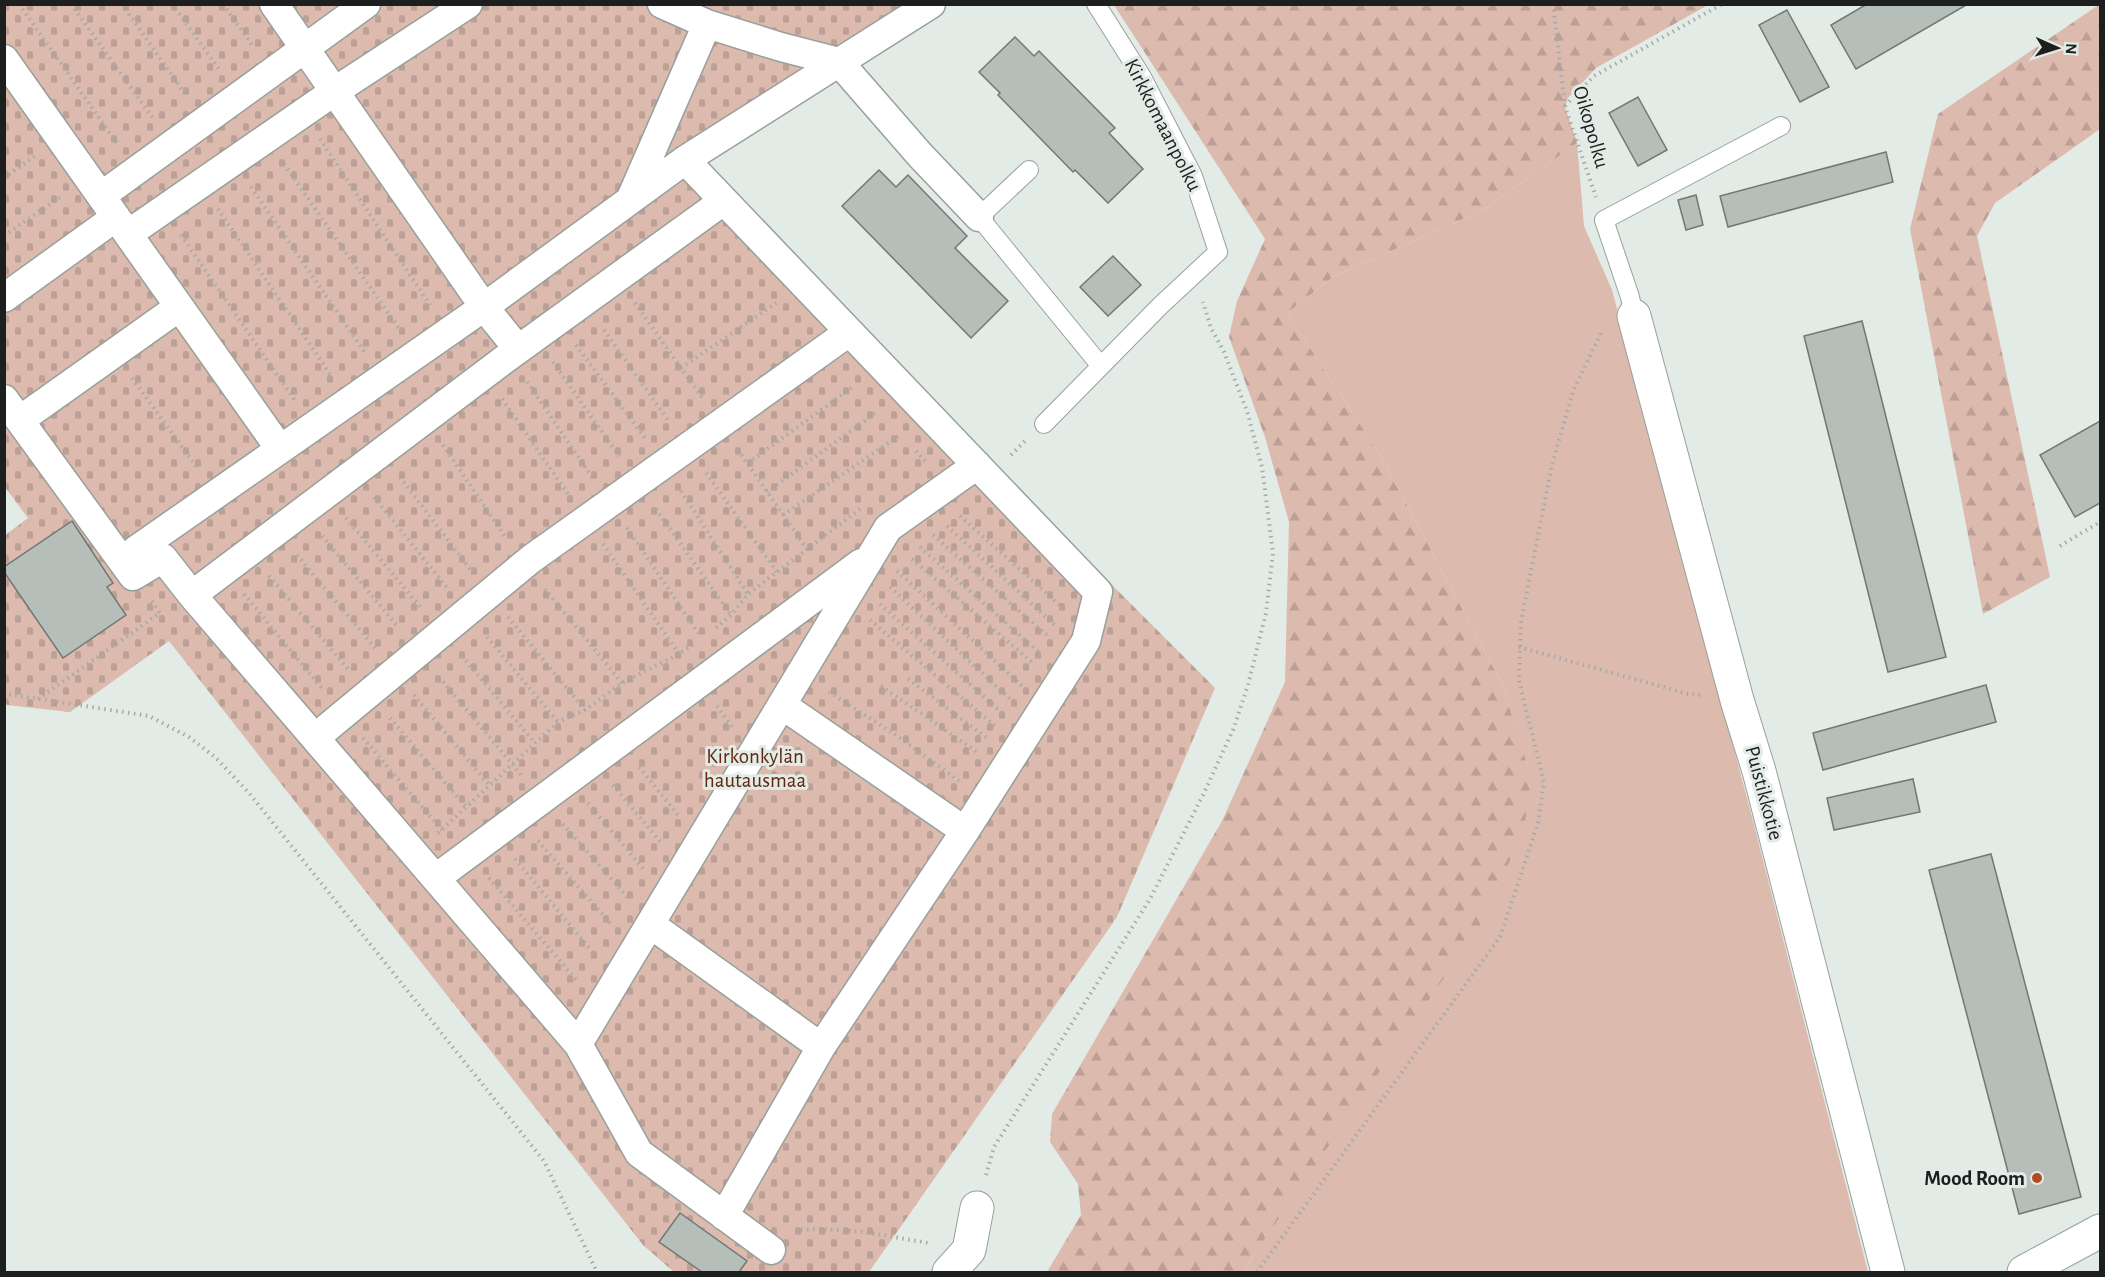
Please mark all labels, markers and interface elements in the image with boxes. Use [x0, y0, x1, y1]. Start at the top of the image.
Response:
north arrow [2027, 18, 2087, 78]
text: N [2063, 43, 2079, 55]
street label: Kirkkomaanpolku [1121, 55, 1206, 195]
street label: Oikopolku [1569, 84, 1613, 171]
street label: Puistikkotie [1741, 744, 1787, 842]
park label: Kirkonkylän hautausmaa [704, 746, 807, 791]
place label: Mood Room [1924, 1168, 2025, 1189]
marker: Mood Room [2030, 1171, 2044, 1185]

